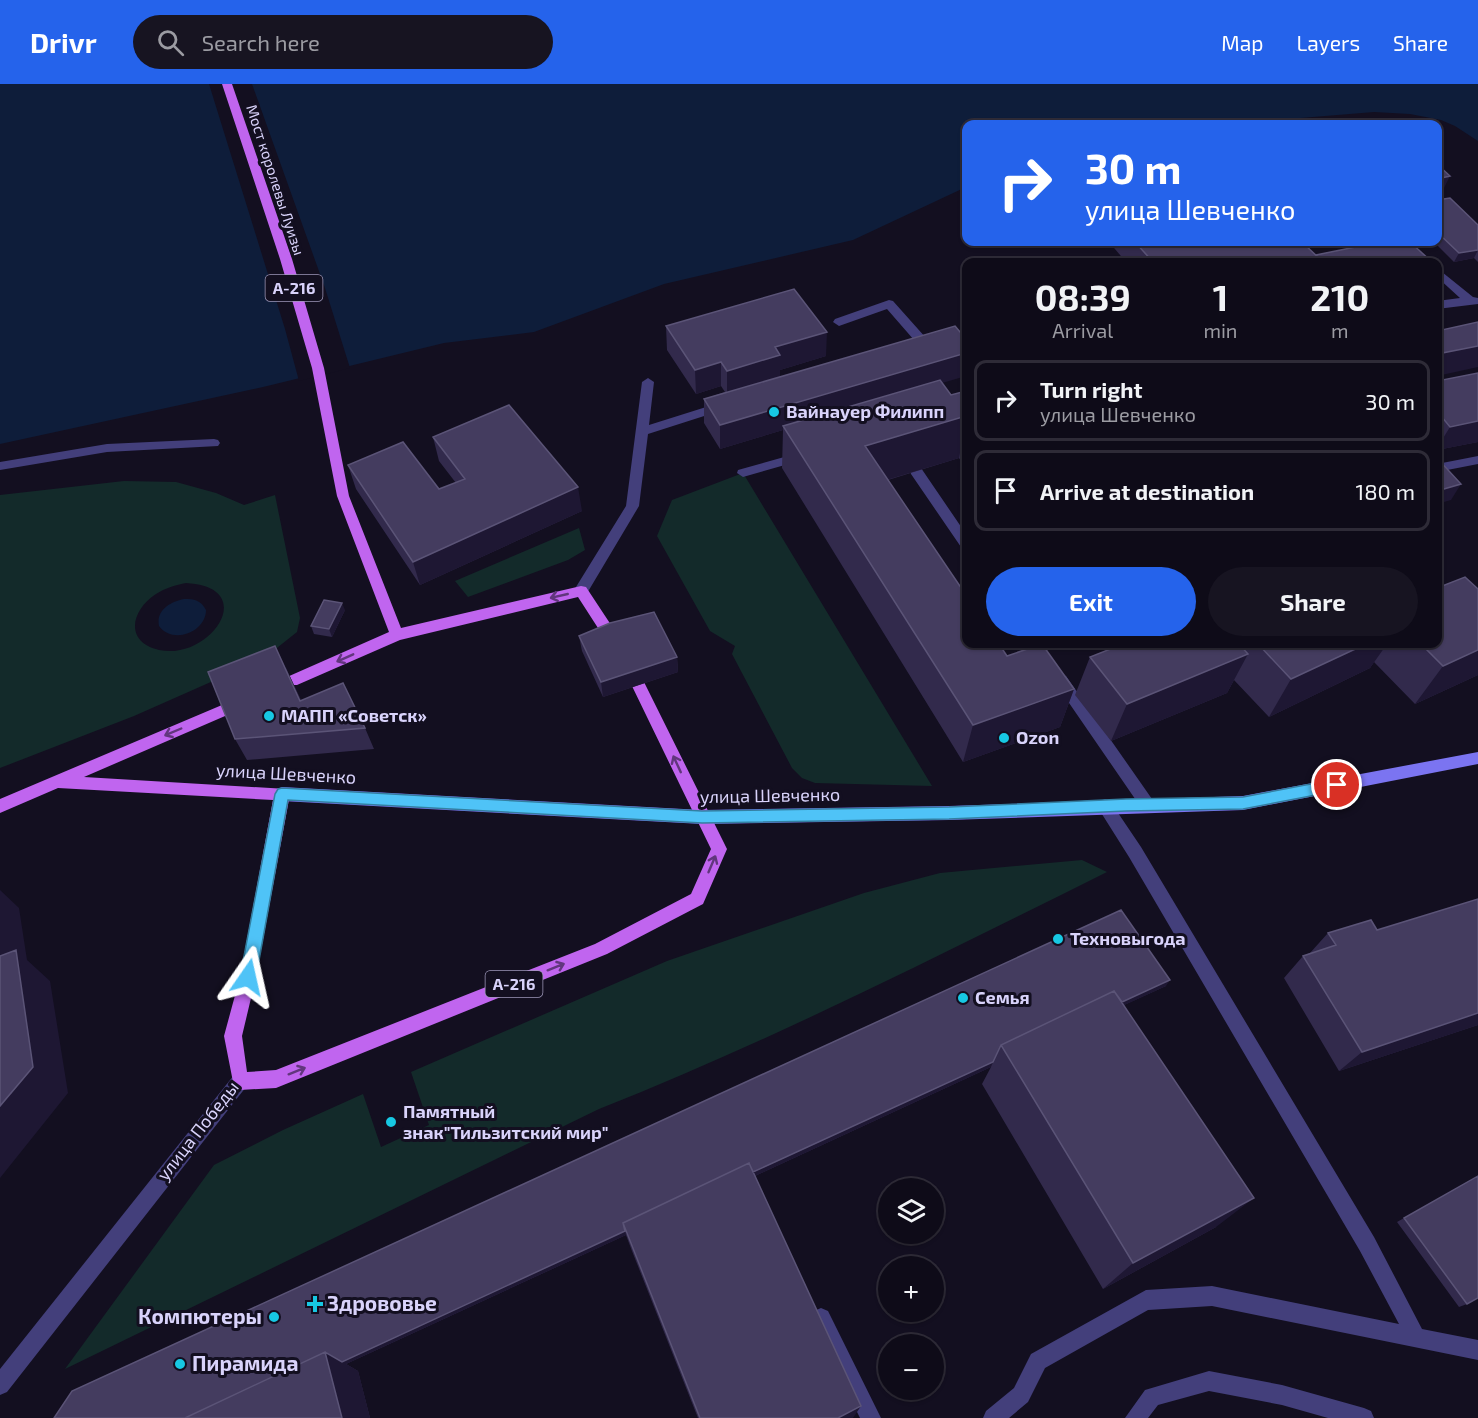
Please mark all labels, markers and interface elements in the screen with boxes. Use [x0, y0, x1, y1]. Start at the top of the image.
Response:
search box [133, 15, 553, 69]
text: Drivr [30, 25, 97, 59]
icon: search [154, 26, 187, 59]
text: Search here [202, 29, 320, 55]
text: Map [1221, 30, 1263, 55]
text: Layers [1296, 30, 1360, 55]
text: Share [1393, 30, 1448, 55]
street label: Мост королевы Луизы [242, 102, 309, 258]
text: 30 m [1085, 142, 1181, 192]
icon: right [986, 144, 1064, 222]
text: улица Шевченко [1085, 193, 1296, 225]
road number: А-216 [266, 275, 322, 301]
text: 08:39 [1035, 275, 1131, 318]
text: 1 [1213, 275, 1228, 318]
text: 210 [1310, 275, 1369, 318]
text: Arrival [1052, 318, 1113, 342]
text: min [1203, 318, 1237, 342]
text: m [1331, 318, 1349, 342]
text: Turn right [1040, 376, 1142, 402]
icon: right [989, 384, 1022, 417]
text: 30 m [1365, 388, 1415, 414]
place label: Вайнауер Филипп [786, 400, 944, 422]
text: улица Шевченко [1040, 402, 1196, 426]
marker: Вайнауер Филипп [767, 405, 781, 419]
icon: arrive [989, 474, 1022, 507]
text: Arrive at destination [1040, 478, 1254, 504]
text: 180 m [1355, 478, 1415, 504]
button: Exit [986, 567, 1196, 636]
button: Share [1208, 567, 1418, 636]
one-way arrow [550, 591, 569, 603]
one-way arrow [336, 653, 354, 664]
place label: МАПП «Советск» [281, 704, 427, 726]
marker: МАПП «Советск» [262, 709, 276, 723]
place label: Ozon [1016, 726, 1059, 748]
one-way arrow [165, 727, 183, 738]
marker: Ozon [997, 731, 1011, 745]
one-way arrow [671, 756, 683, 774]
street label: улица Шевченко [215, 758, 357, 788]
pin [1311, 759, 1362, 810]
icon: arrive [1320, 768, 1353, 801]
street label: улица Шевченко [700, 783, 840, 807]
one-way arrow [707, 855, 718, 873]
place label: Техновыгода [1070, 927, 1186, 949]
marker: Техновыгода [1051, 932, 1065, 946]
position arrow [216, 945, 280, 1009]
one-way arrow [546, 961, 565, 972]
road number: А-216 [486, 971, 542, 997]
place label: Семья [975, 986, 1030, 1008]
marker: Семья [956, 991, 970, 1005]
one-way arrow [287, 1065, 306, 1076]
street label: улица Победы [152, 1076, 243, 1184]
place label: Памятный знак"Тильзитский мир" [403, 1100, 608, 1143]
marker: Памятный знак"Тильзитский мир" [384, 1115, 398, 1129]
map controls [878, 1178, 944, 1400]
button: layers [878, 1178, 944, 1244]
button: + [878, 1256, 944, 1322]
place label: Здрововье [327, 1290, 437, 1315]
marker: Здрововье [308, 1297, 322, 1311]
place label: Компютеры [138, 1303, 262, 1328]
marker: Компютеры [267, 1310, 281, 1324]
button: − [878, 1334, 944, 1400]
place label: Пирамида [192, 1350, 299, 1375]
marker: Пирамида [173, 1357, 187, 1371]

